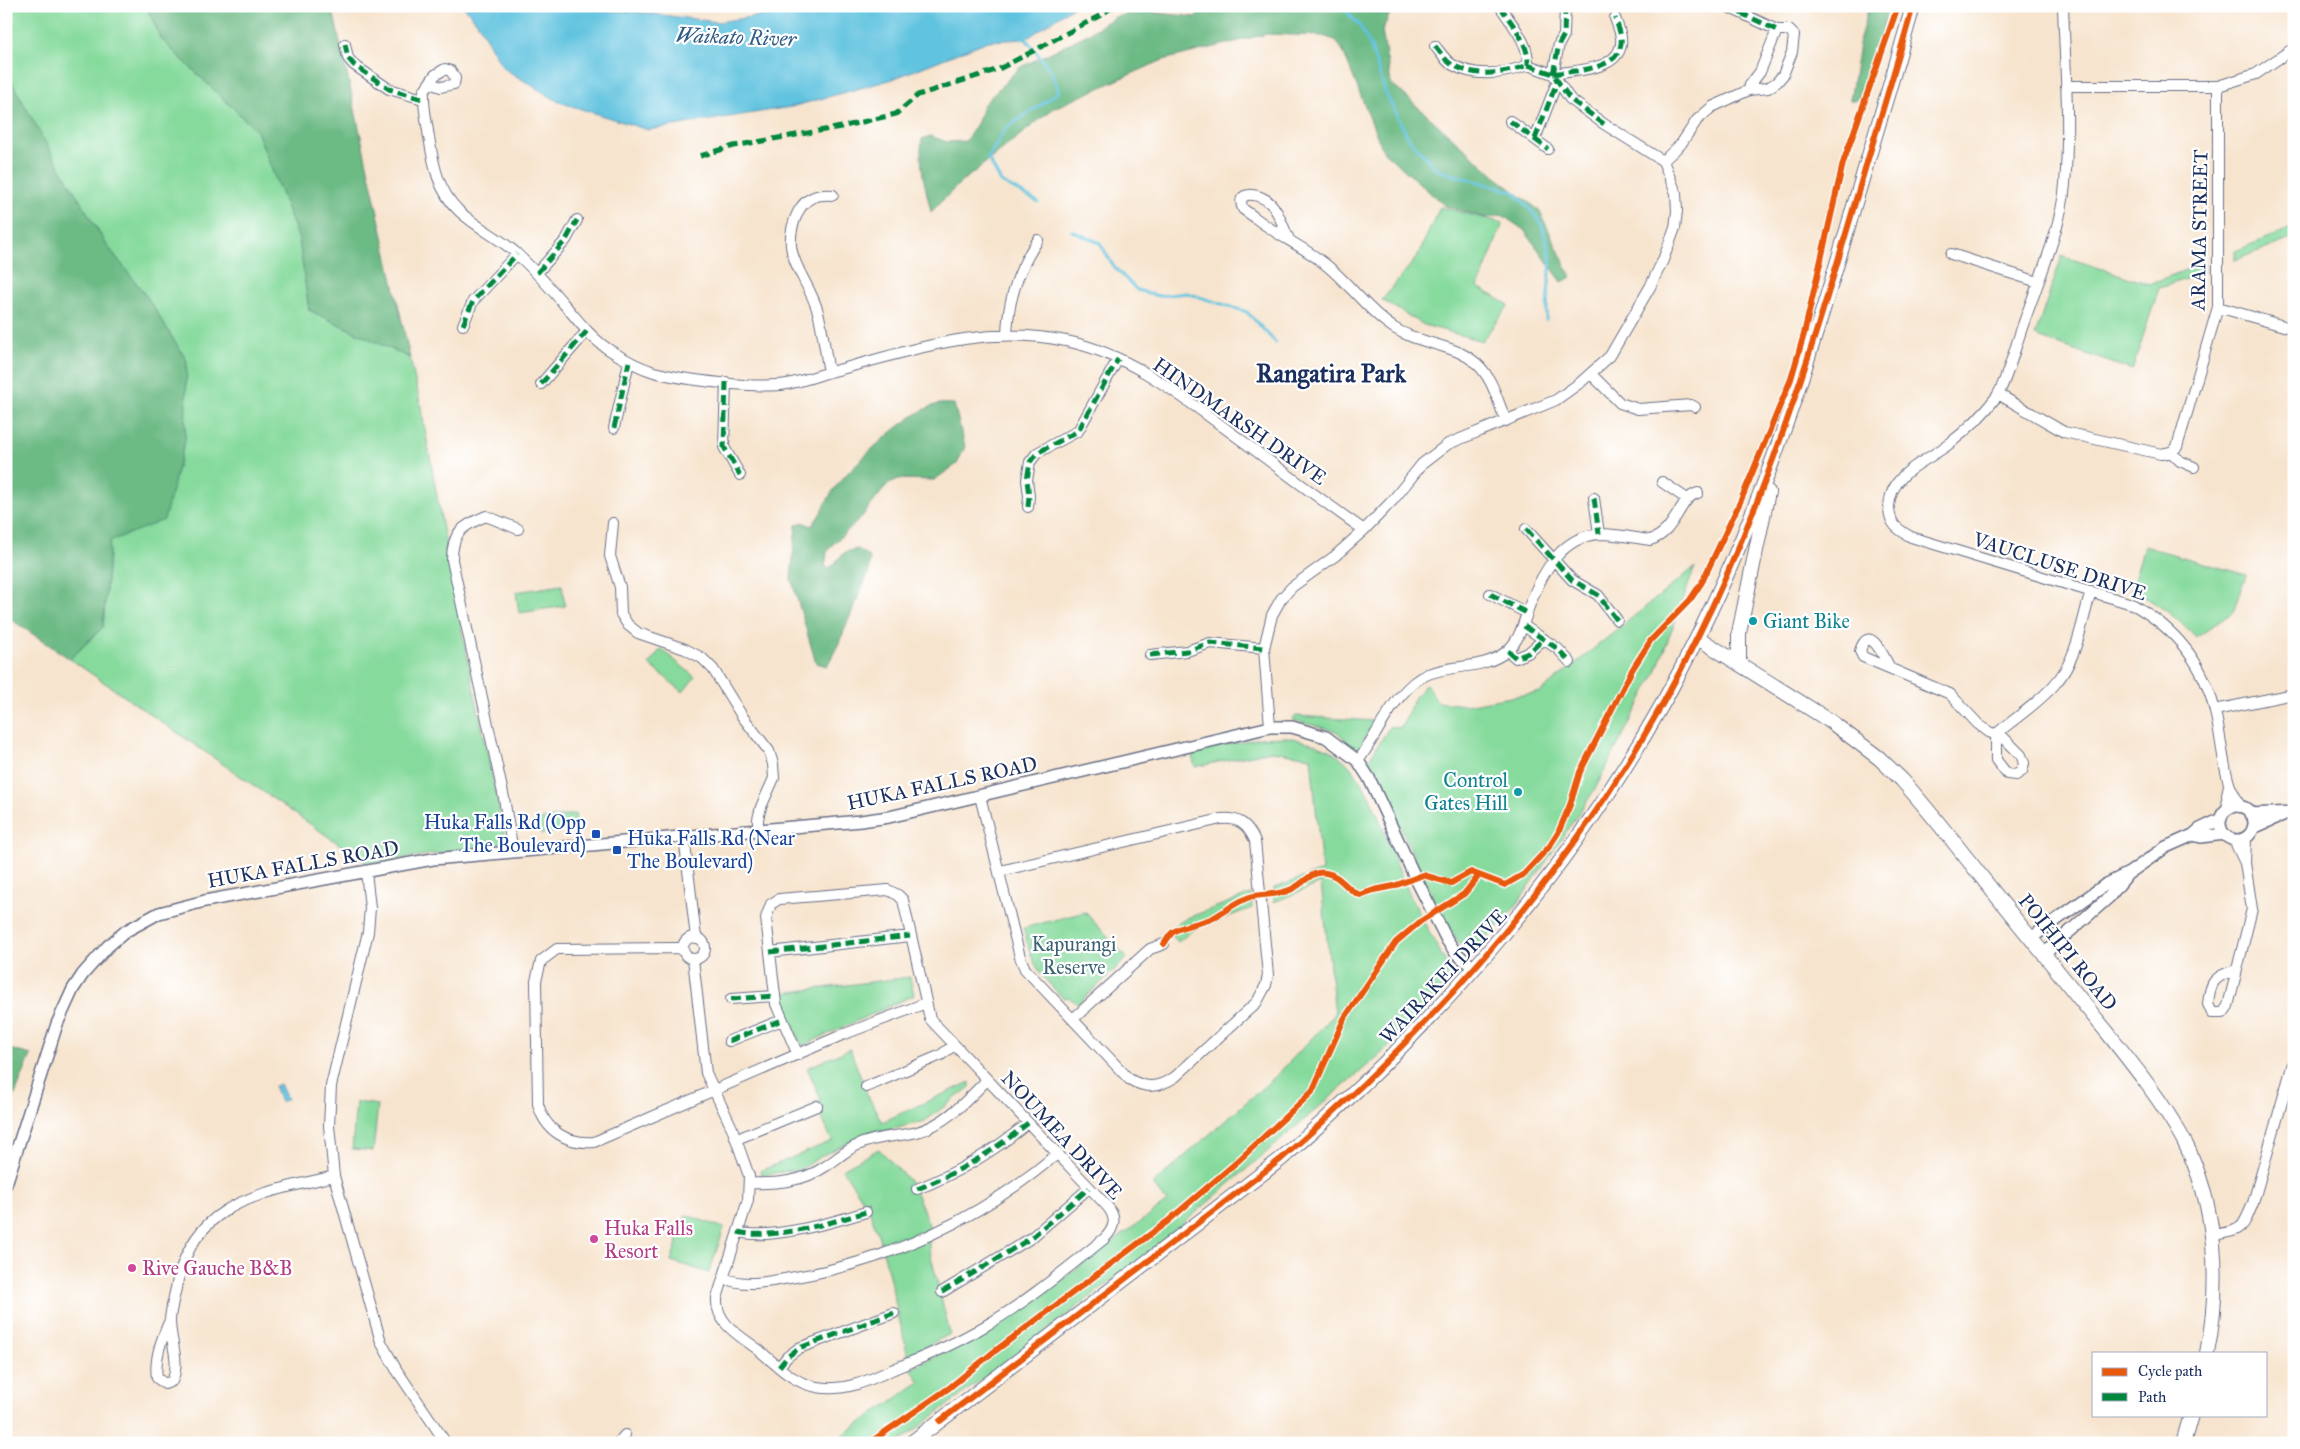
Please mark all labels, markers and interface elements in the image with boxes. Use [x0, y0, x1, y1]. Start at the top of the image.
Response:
water label: Waikato River [675, 22, 798, 52]
street label: ARAMA STREET [2186, 149, 2212, 312]
street label: HINDMARSH DRIVE [1149, 352, 1331, 490]
district label: Rangatira Park [1256, 358, 1407, 390]
street label: VAUCLUSE DRIVE [1969, 526, 2150, 605]
place label: Giant Bike [1763, 609, 1850, 633]
marker: Giant Bike [1747, 615, 1759, 627]
street label: HUKA FALLS ROAD [845, 751, 1039, 815]
place label: Control Gates Hill [1424, 768, 1509, 815]
marker: Control Gates Hill [1512, 786, 1524, 798]
place label: Huka Falls Rd (Opp The Boulevard) [424, 810, 586, 858]
place label: Huka Falls Rd (Near The Boulevard) [627, 826, 796, 874]
marker: Huka Falls Rd (Opp The Boulevard) [590, 828, 602, 840]
street label: HUKA FALLS ROAD [205, 835, 401, 893]
marker: Huka Falls Rd (Near The Boulevard) [611, 844, 623, 856]
street label: POIHIPI ROAD [2014, 889, 2122, 1015]
street label: WAIRAKEI DRIVE [1374, 904, 1512, 1048]
park label: Kapurangi Reserve [1032, 932, 1117, 979]
street label: NOUMEA DRIVE [996, 1066, 1128, 1204]
place label: Huka Falls Resort [604, 1216, 693, 1263]
marker: Huka Falls Resort [588, 1233, 600, 1245]
place label: Rive Gauche B&B [142, 1256, 293, 1280]
marker: Rive Gauche B&B [126, 1262, 138, 1274]
legend [2092, 1352, 2268, 1416]
text: Cycle path [2138, 1362, 2203, 1380]
text: Path [2138, 1388, 2167, 1406]

